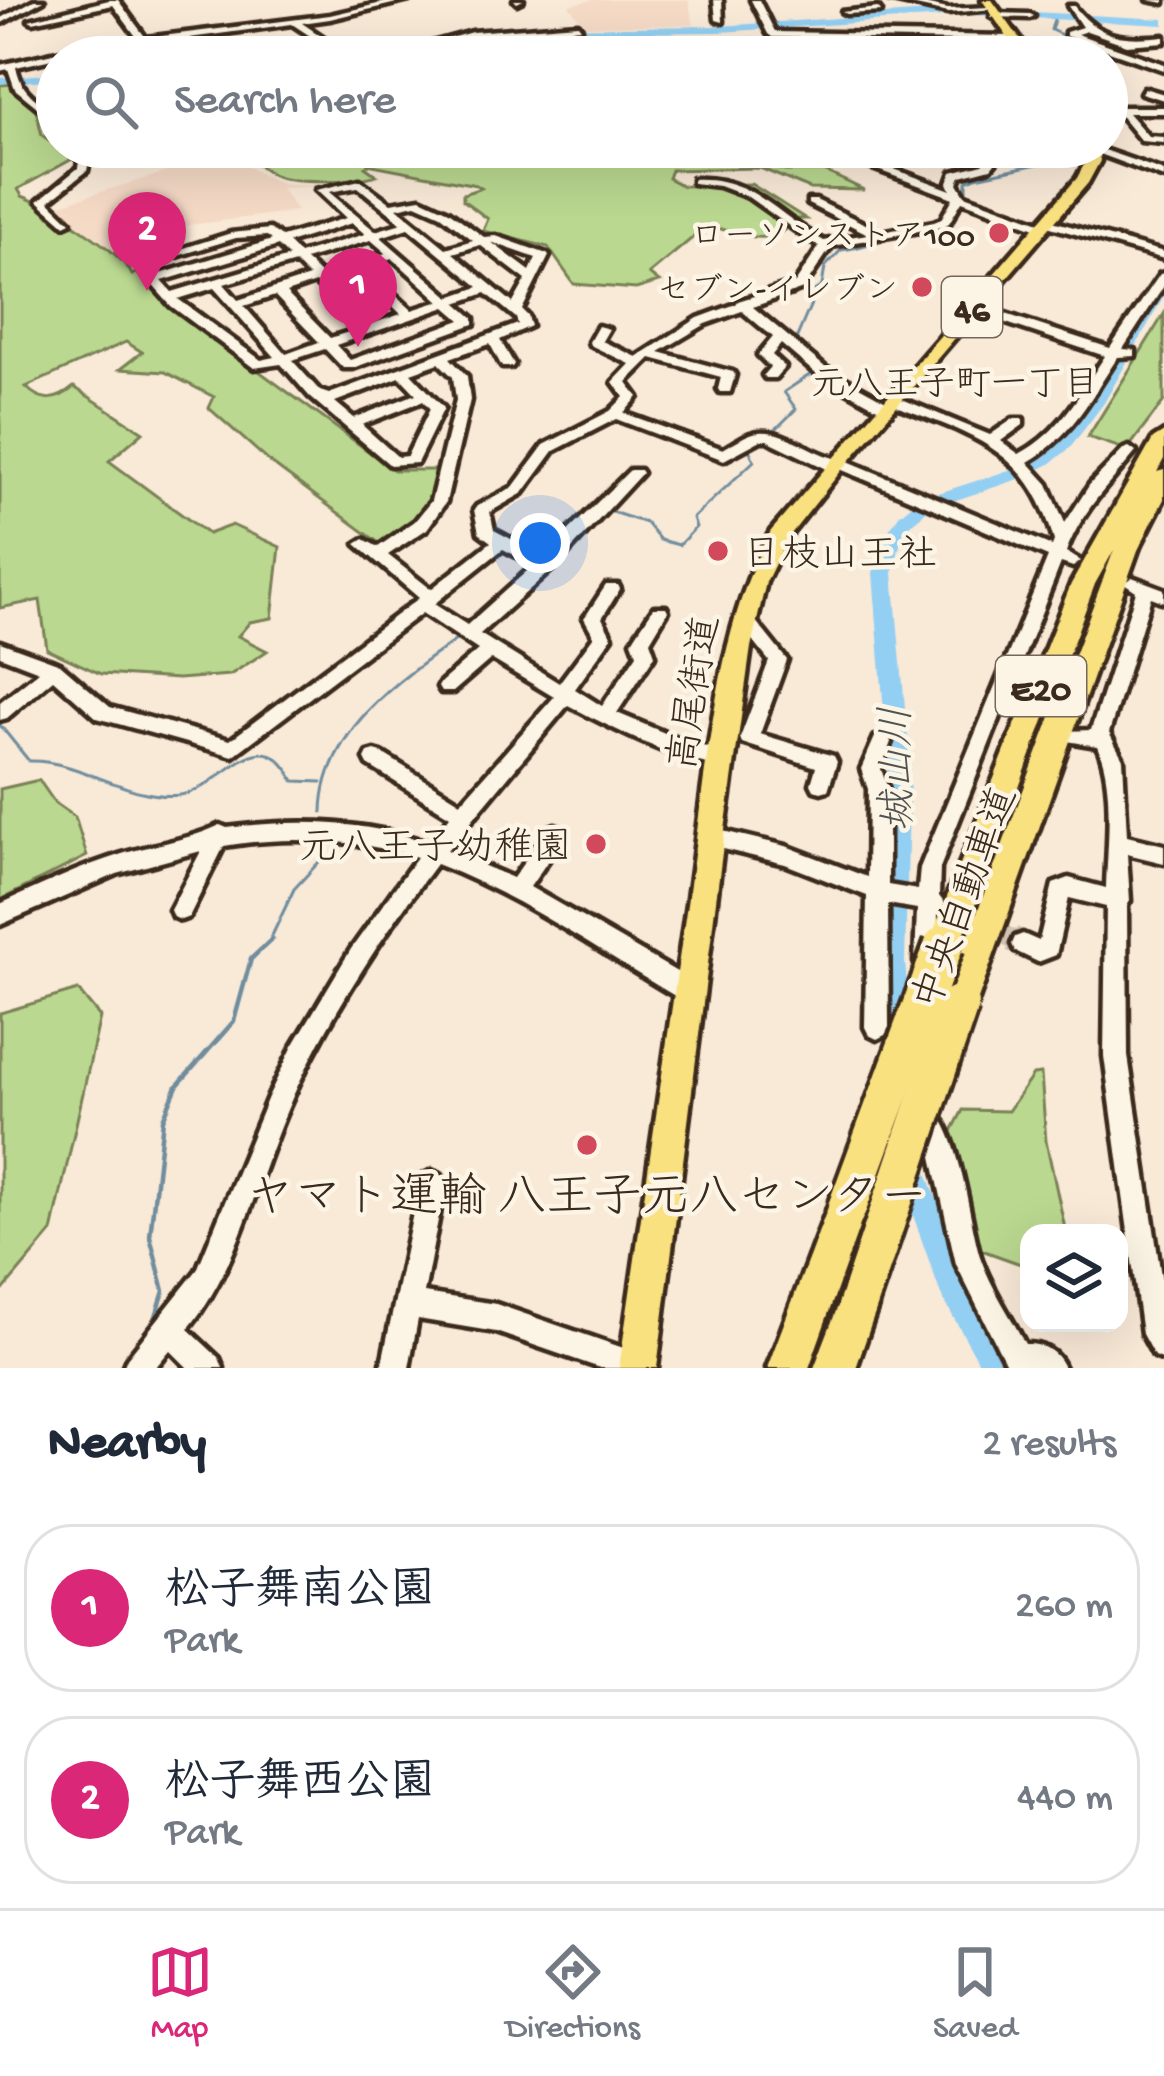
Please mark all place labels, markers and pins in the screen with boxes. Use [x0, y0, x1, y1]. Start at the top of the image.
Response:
pin: 2 [108, 192, 186, 291]
place label: ローソンストア100 [691, 220, 975, 258]
marker: ローソンストア100 [986, 220, 1012, 246]
pin: 1 [319, 248, 397, 347]
place label: セブン-イレブン [657, 273, 898, 312]
marker: セブン-イレブン [909, 274, 935, 300]
place label: 日枝山王社 [742, 533, 937, 581]
marker: 日枝山王社 [705, 538, 731, 564]
place label: 元八王子幼稚園 [299, 826, 572, 874]
marker: 元八王子幼稚園 [583, 831, 609, 857]
marker: ヤマト運輸 八王子元八センター [574, 1132, 600, 1158]
place label: ヤマト運輸 八王子元八センター [246, 1171, 928, 1230]

